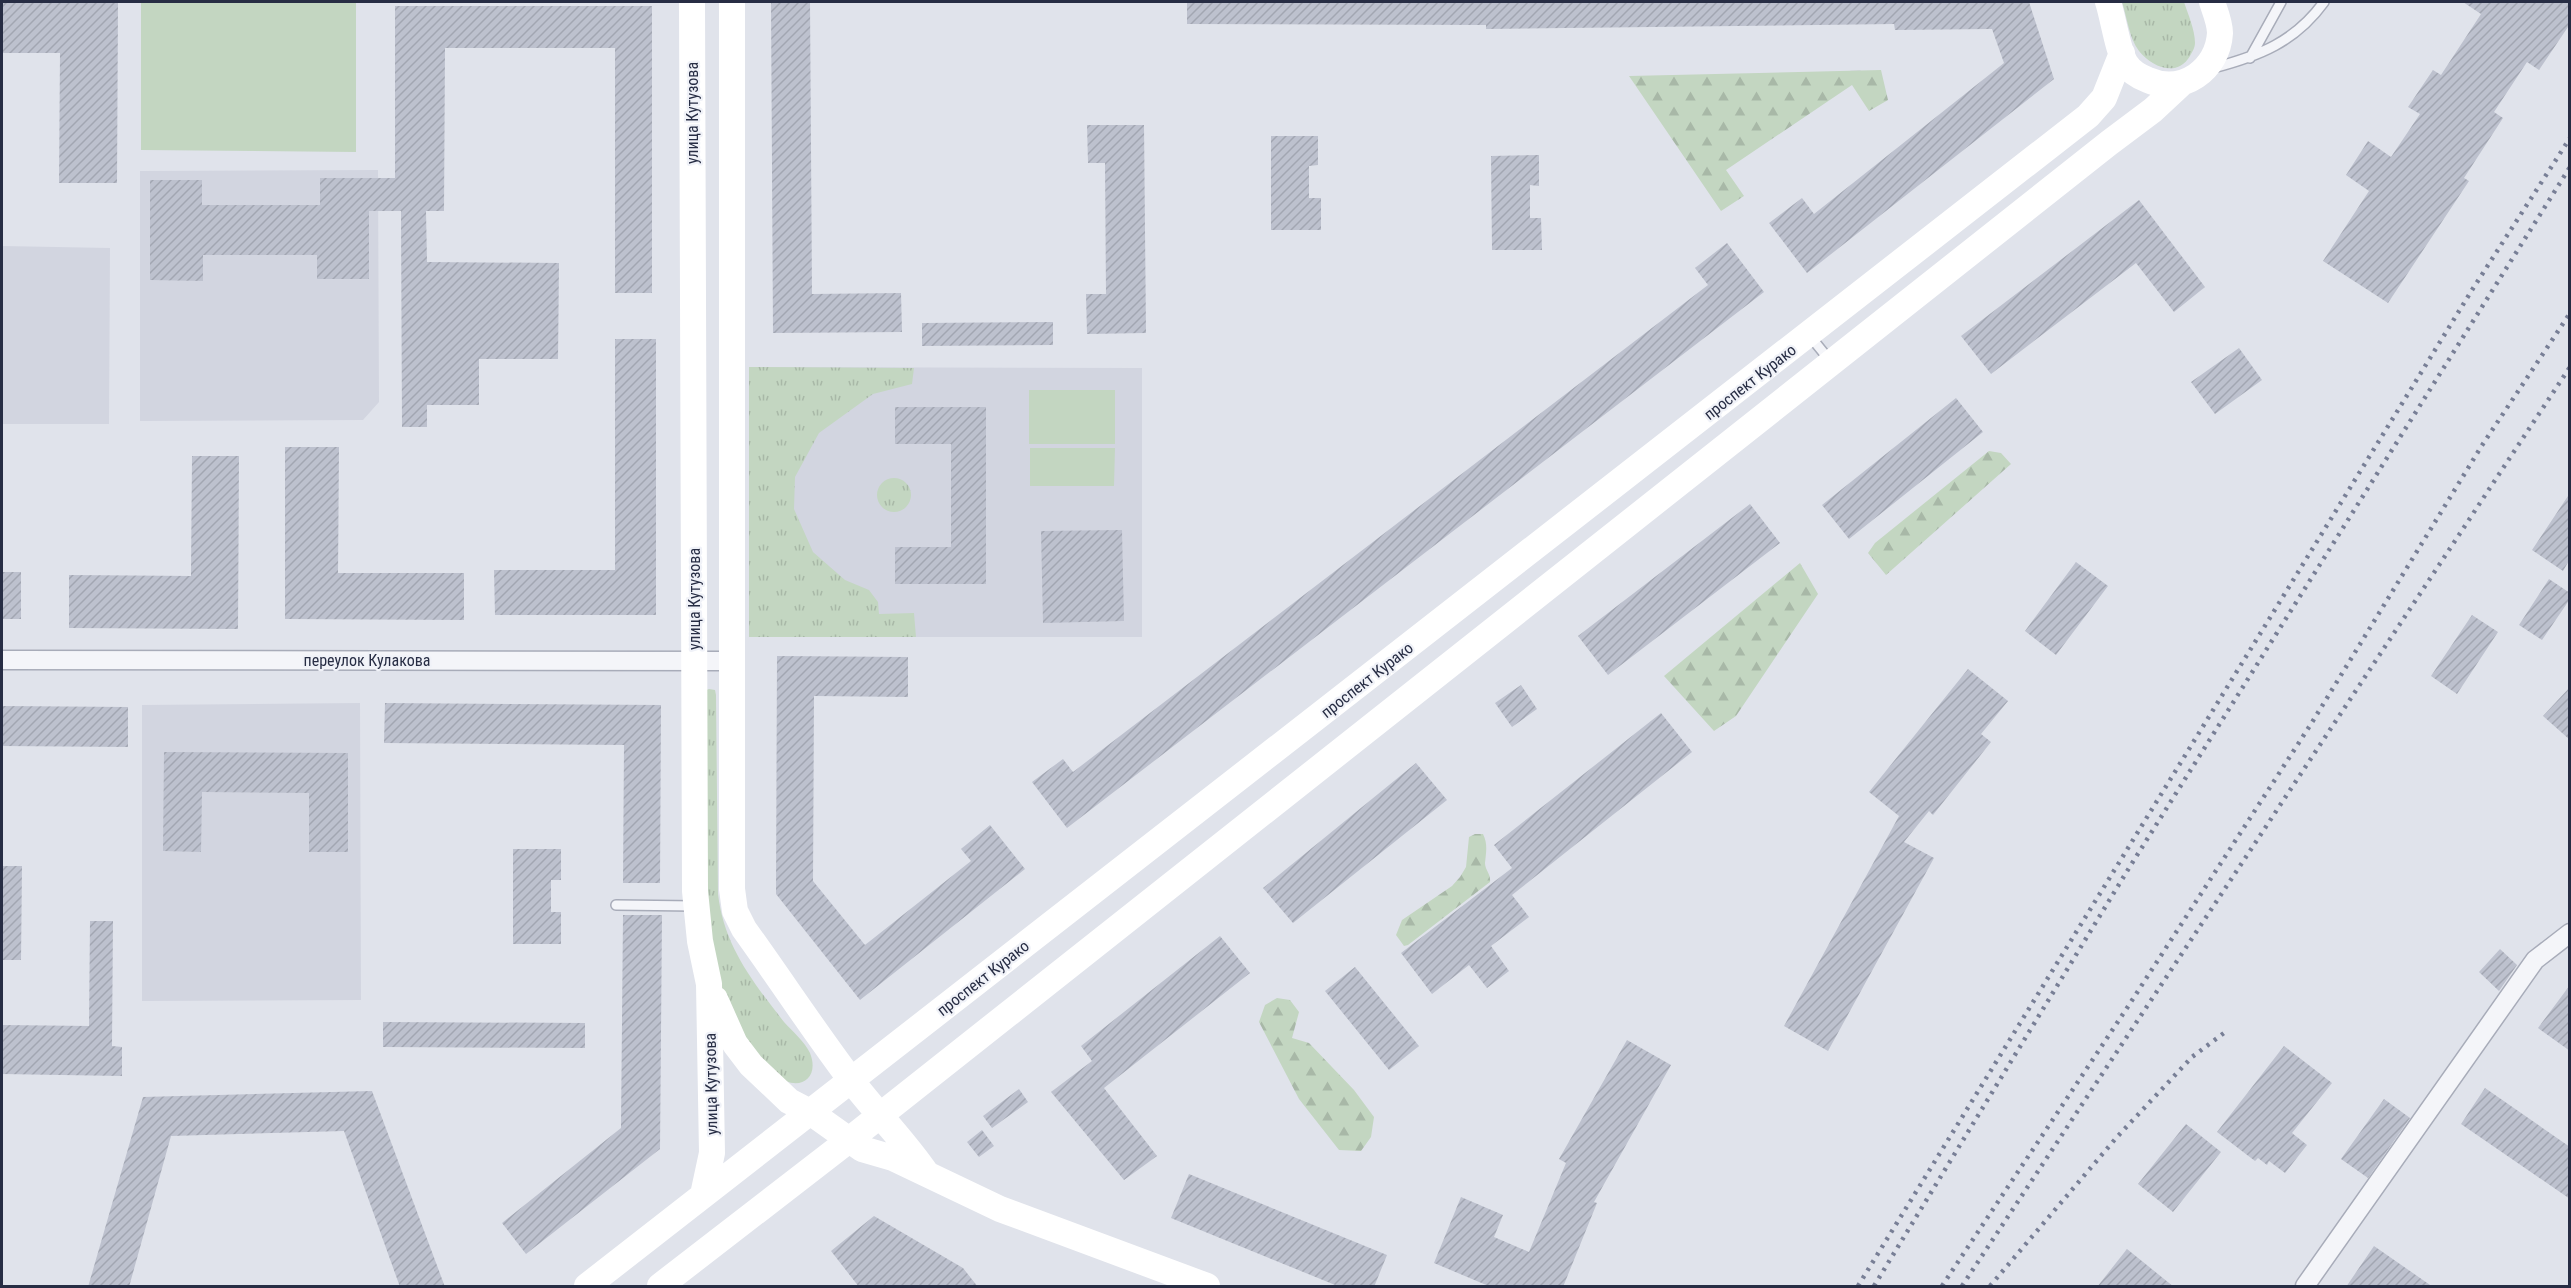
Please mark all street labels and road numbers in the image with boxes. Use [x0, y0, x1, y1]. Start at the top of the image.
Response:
street label: улица Кутузова [683, 62, 702, 164]
street label: проспект Курако [1700, 340, 1800, 424]
street label: улица Кутузова [685, 548, 704, 650]
street label: проспект Курако [1317, 638, 1417, 722]
street label: переулок Кулакова [304, 651, 430, 670]
street label: проспект Курако [933, 936, 1033, 1020]
street label: улица Кутузова [701, 1033, 721, 1135]

